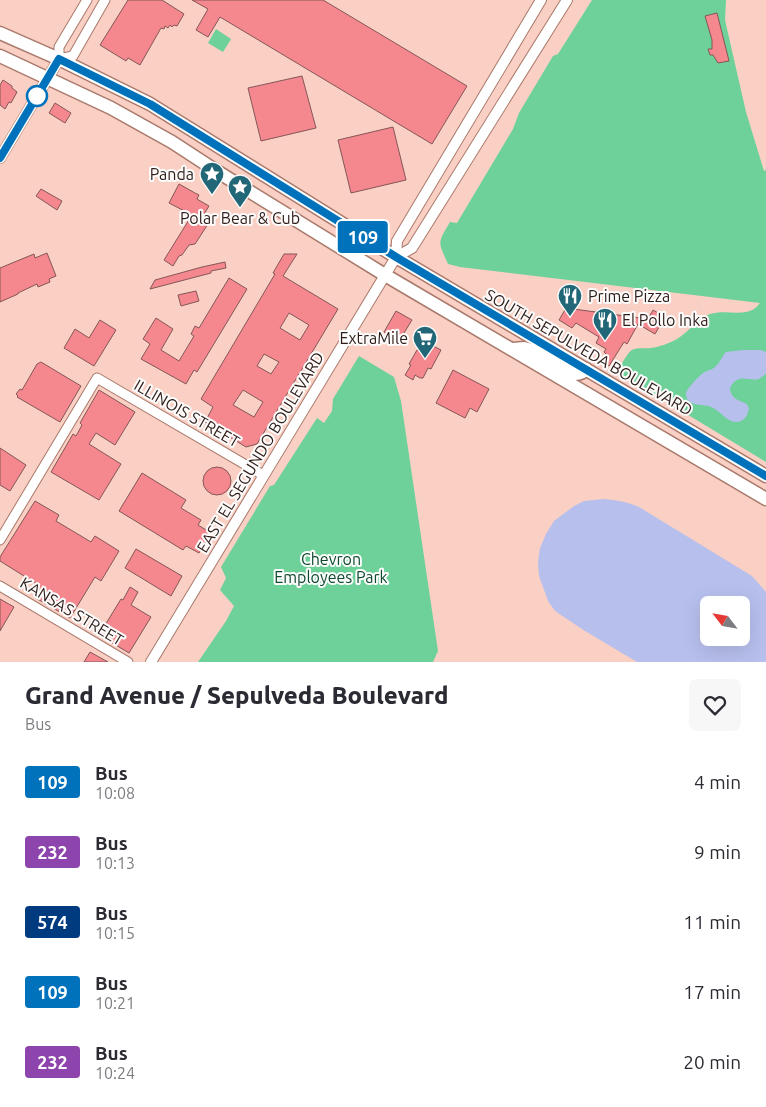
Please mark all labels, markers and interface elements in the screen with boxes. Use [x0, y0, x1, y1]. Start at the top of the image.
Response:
unlabelled marker [26, 85, 48, 107]
place icon: Panda [199, 161, 225, 195]
place label: Panda [150, 165, 194, 183]
place icon: Polar Bear & Cub [227, 174, 253, 208]
place label: Polar Bear & Cub [180, 209, 300, 227]
line badge: 109 [334, 221, 392, 253]
text: 109 [348, 227, 378, 247]
restaurant icon: Prime Pizza [557, 283, 583, 317]
street label: SOUTH SEPULVEDA BOULEVARD [482, 285, 696, 419]
place label: Prime Pizza [588, 287, 670, 305]
restaurant icon: El Pollo Inka [592, 307, 618, 341]
place label: El Pollo Inka [622, 311, 709, 329]
supermarket icon: ExtraMile [412, 325, 438, 359]
place label: ExtraMile [339, 329, 408, 347]
street label: EAST EL SEGUNDO BOULEVARD [193, 348, 327, 556]
street label: ILLINOIS STREET [131, 376, 243, 450]
park label: Chevron Employees Park [274, 550, 388, 586]
street label: KANSAS STREET [17, 573, 127, 649]
north arrow [700, 596, 750, 646]
map controls [700, 596, 750, 646]
button: heart [689, 679, 741, 731]
text: Grand Avenue / Sepulveda Boulevard [25, 682, 448, 709]
text: Bus [25, 715, 51, 733]
text: Bus [95, 762, 128, 784]
text: 4 min [694, 771, 741, 793]
text: 109 [37, 772, 68, 792]
text: 10:08 [95, 784, 135, 802]
text: Bus [95, 832, 128, 854]
text: 9 min [694, 841, 741, 863]
text: 232 [37, 842, 68, 862]
text: 10:13 [95, 854, 135, 872]
text: Bus [95, 902, 128, 924]
text: 11 min [683, 911, 741, 933]
text: 574 [37, 912, 68, 932]
text: 10:15 [95, 924, 135, 942]
text: Bus [95, 972, 128, 994]
text: 17 min [683, 981, 741, 1003]
text: 109 [37, 982, 68, 1002]
text: 10:21 [95, 994, 135, 1012]
text: Bus [95, 1042, 128, 1064]
text: 20 min [683, 1051, 741, 1073]
text: 232 [37, 1052, 68, 1072]
text: 10:24 [95, 1064, 135, 1082]

